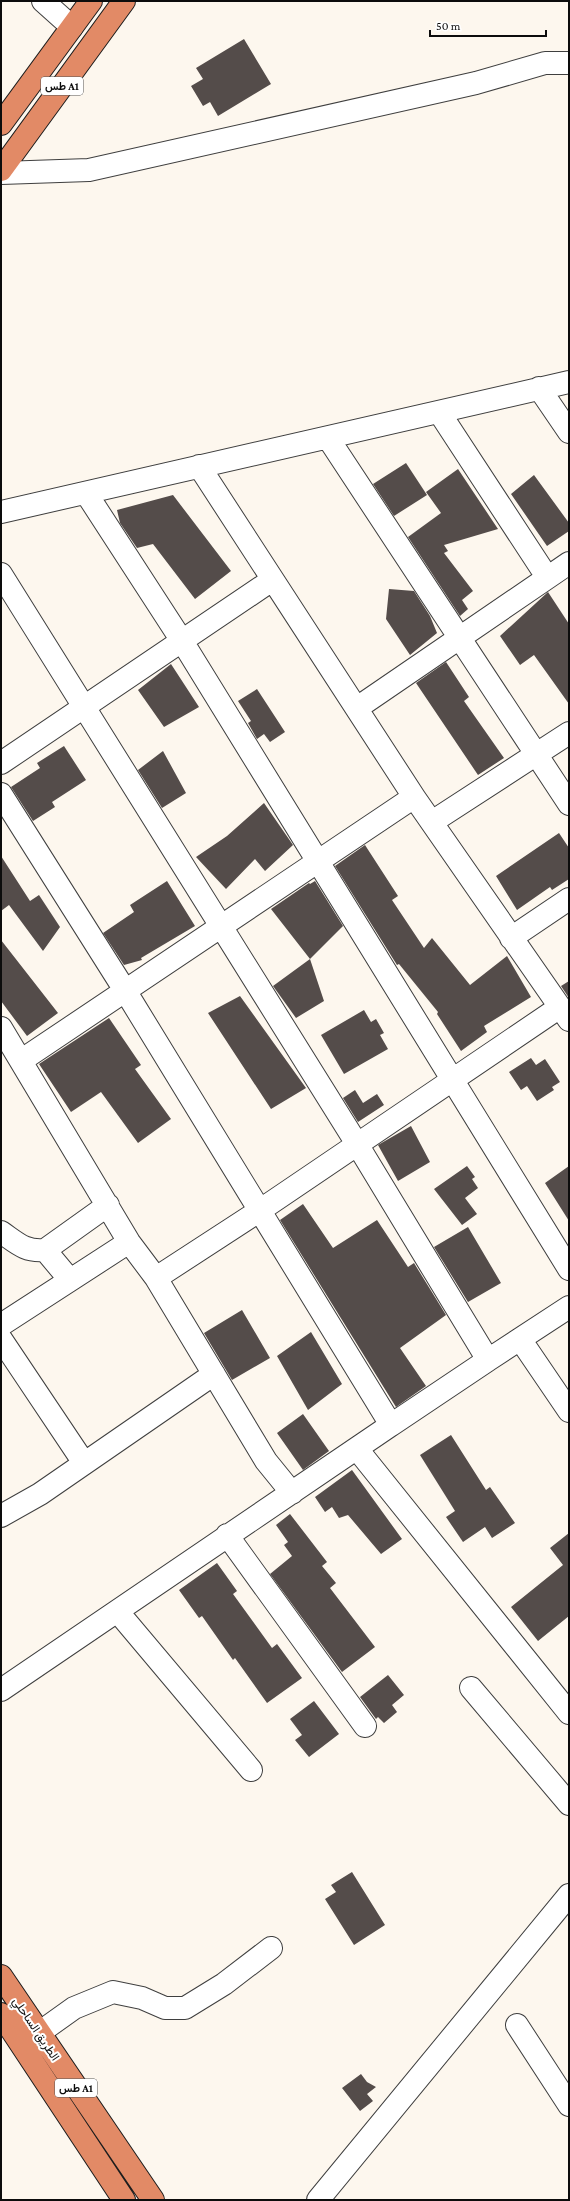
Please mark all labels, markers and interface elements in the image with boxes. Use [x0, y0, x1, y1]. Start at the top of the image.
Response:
scale bar [430, 12, 546, 38]
text: 50 m [436, 19, 461, 33]
road number: طس A1 [41, 77, 83, 95]
street label: الطريق الساحلي [7, 1995, 62, 2065]
road number: طس A1 [55, 2079, 97, 2097]

